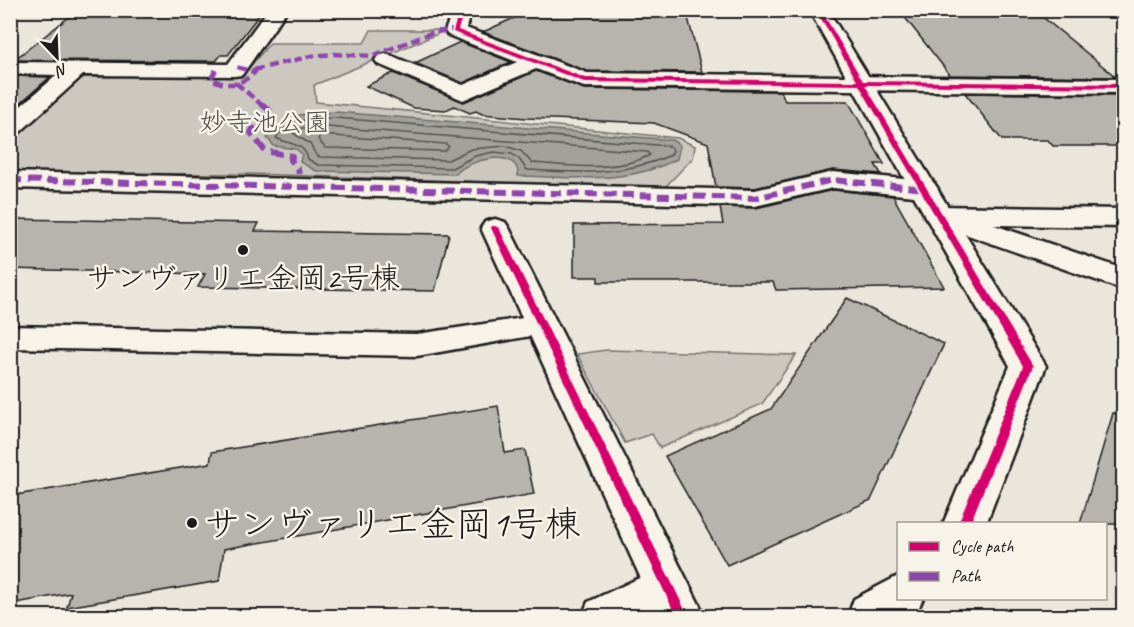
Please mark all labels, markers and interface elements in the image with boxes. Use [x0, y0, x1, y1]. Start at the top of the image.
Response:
north arrow [27, 27, 87, 87]
text: N [51, 59, 71, 82]
park label: 妙寺池公園 [200, 106, 330, 139]
marker: サンヴァリエ金岡2号棟 [236, 243, 250, 257]
place label: サンヴァリエ金岡2号棟 [86, 259, 400, 297]
place label: サンヴァリエ金岡1号棟 [204, 501, 580, 547]
marker: サンヴァリエ金岡1号棟 [185, 516, 199, 530]
legend [897, 522, 1107, 600]
text: Cycle path [951, 535, 1014, 557]
text: Path [951, 565, 981, 587]

